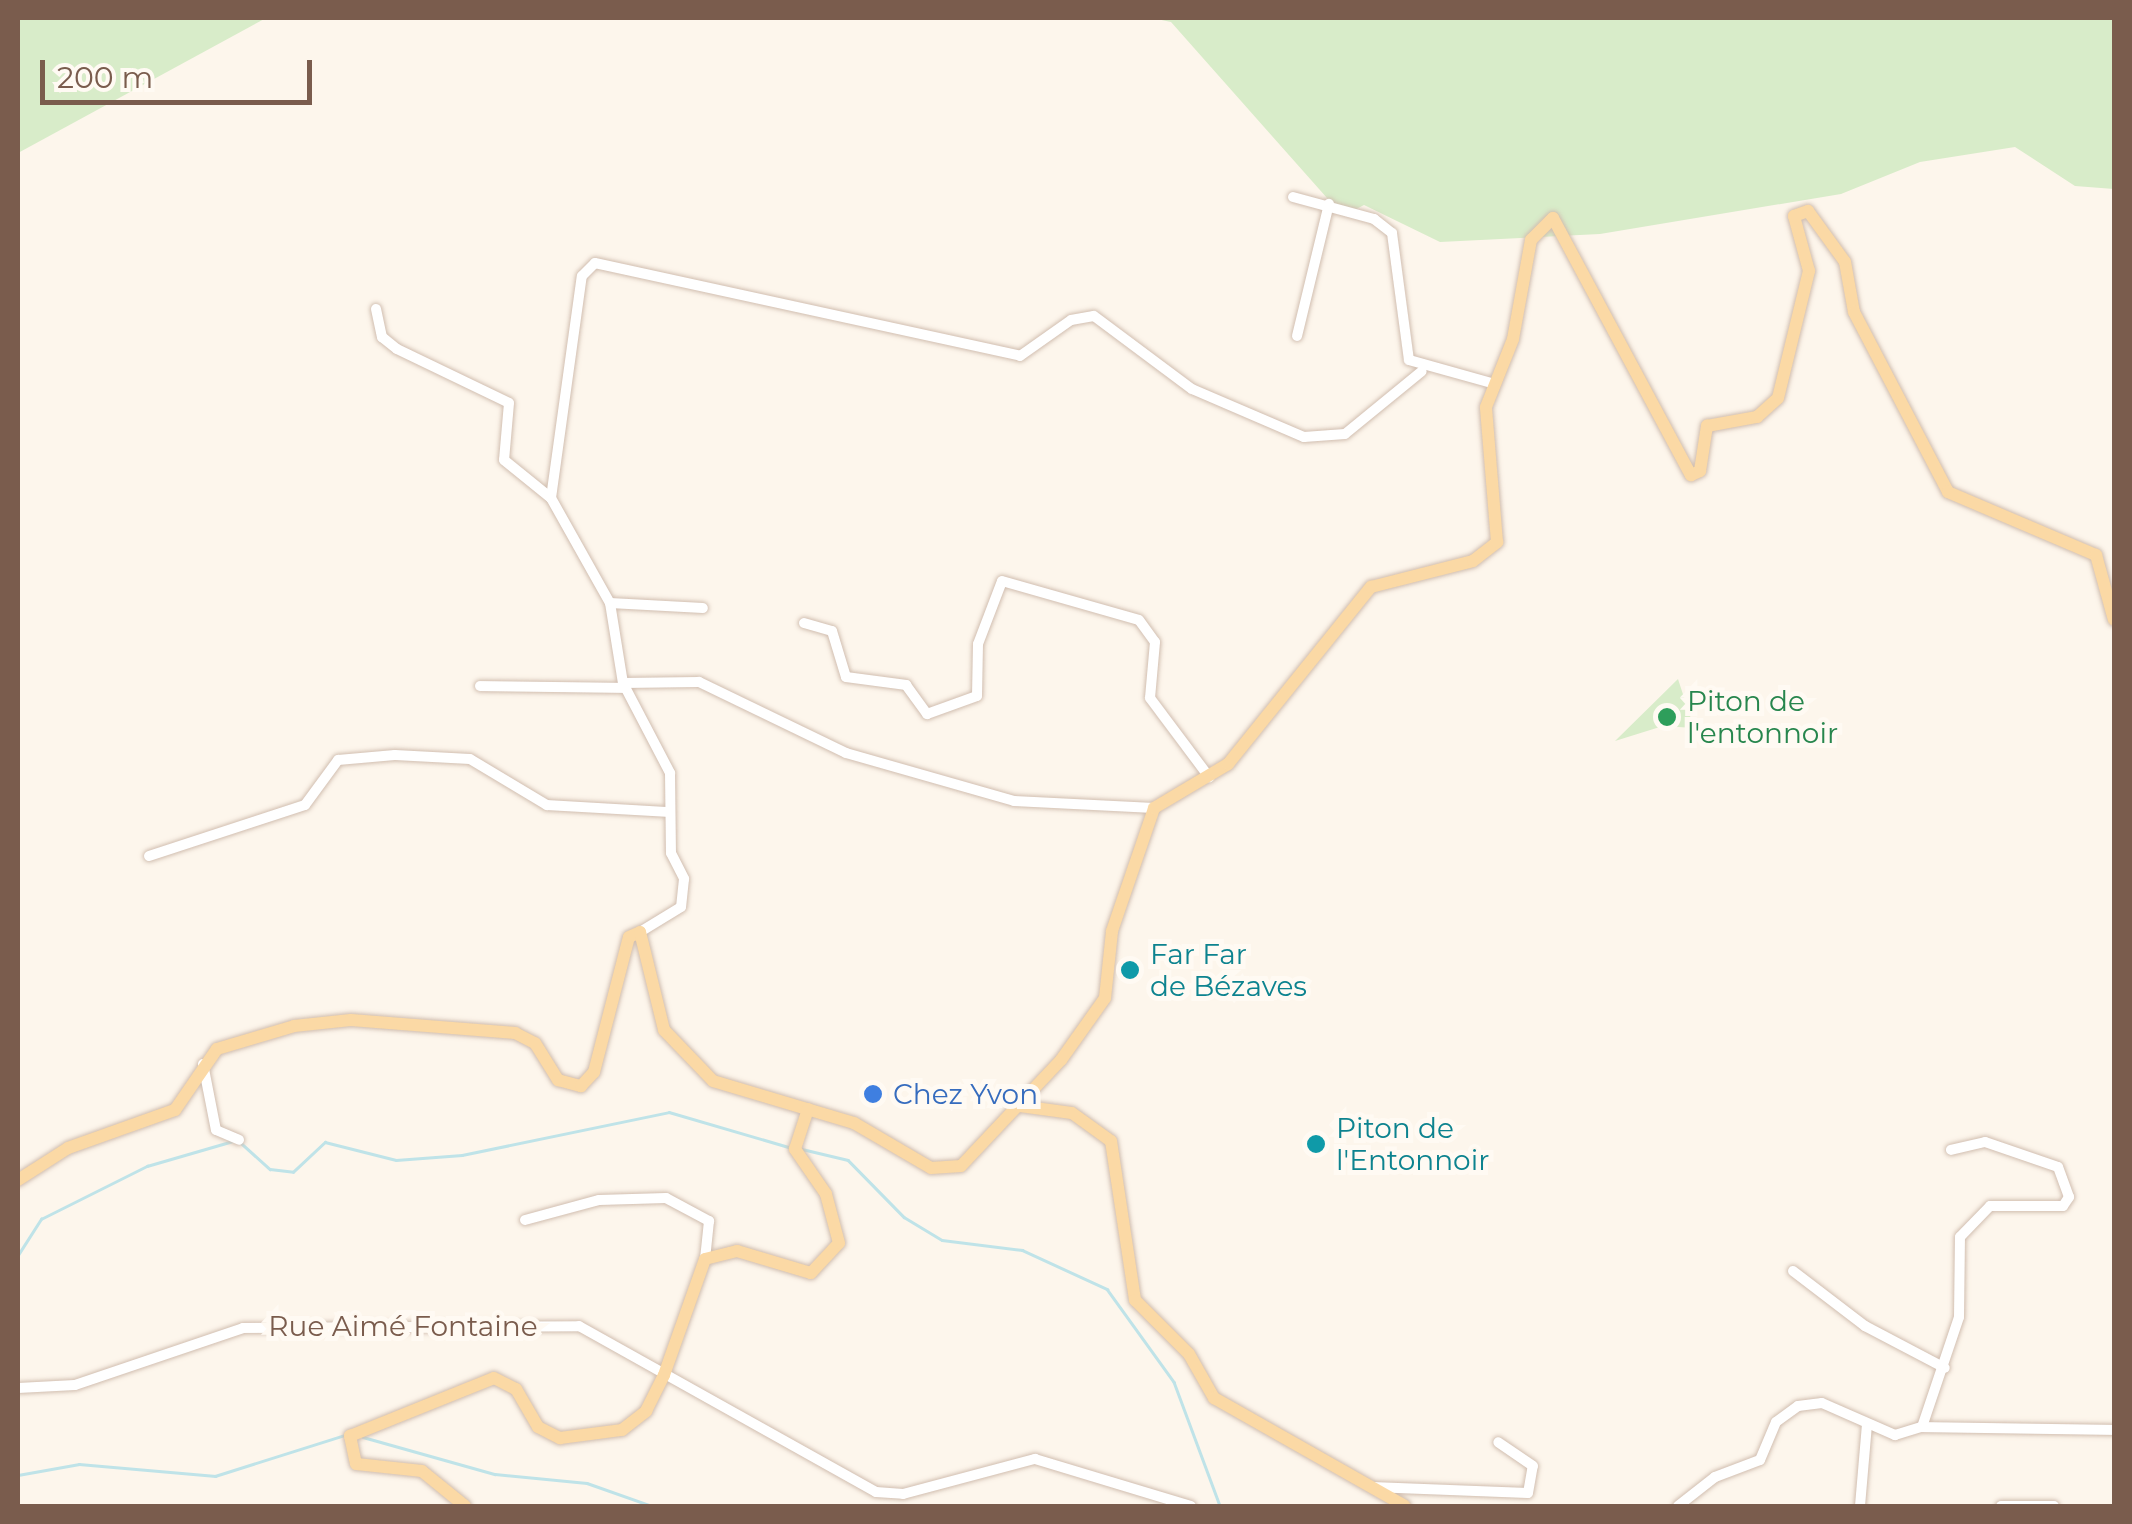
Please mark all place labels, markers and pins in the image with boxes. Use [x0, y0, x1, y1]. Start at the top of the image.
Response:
place label: Piton de l'entonnoir [1687, 684, 1838, 750]
marker: Piton de l'entonnoir [1656, 706, 1678, 728]
place label: Far Far de Bézaves [1150, 937, 1307, 1003]
marker: Far Far de Bézaves [1119, 959, 1141, 981]
place label: Chez Yvon [893, 1077, 1038, 1111]
marker: Chez Yvon [862, 1083, 884, 1105]
place label: Piton de l'Entonnoir [1336, 1111, 1489, 1177]
marker: Piton de l'Entonnoir [1305, 1133, 1327, 1155]

